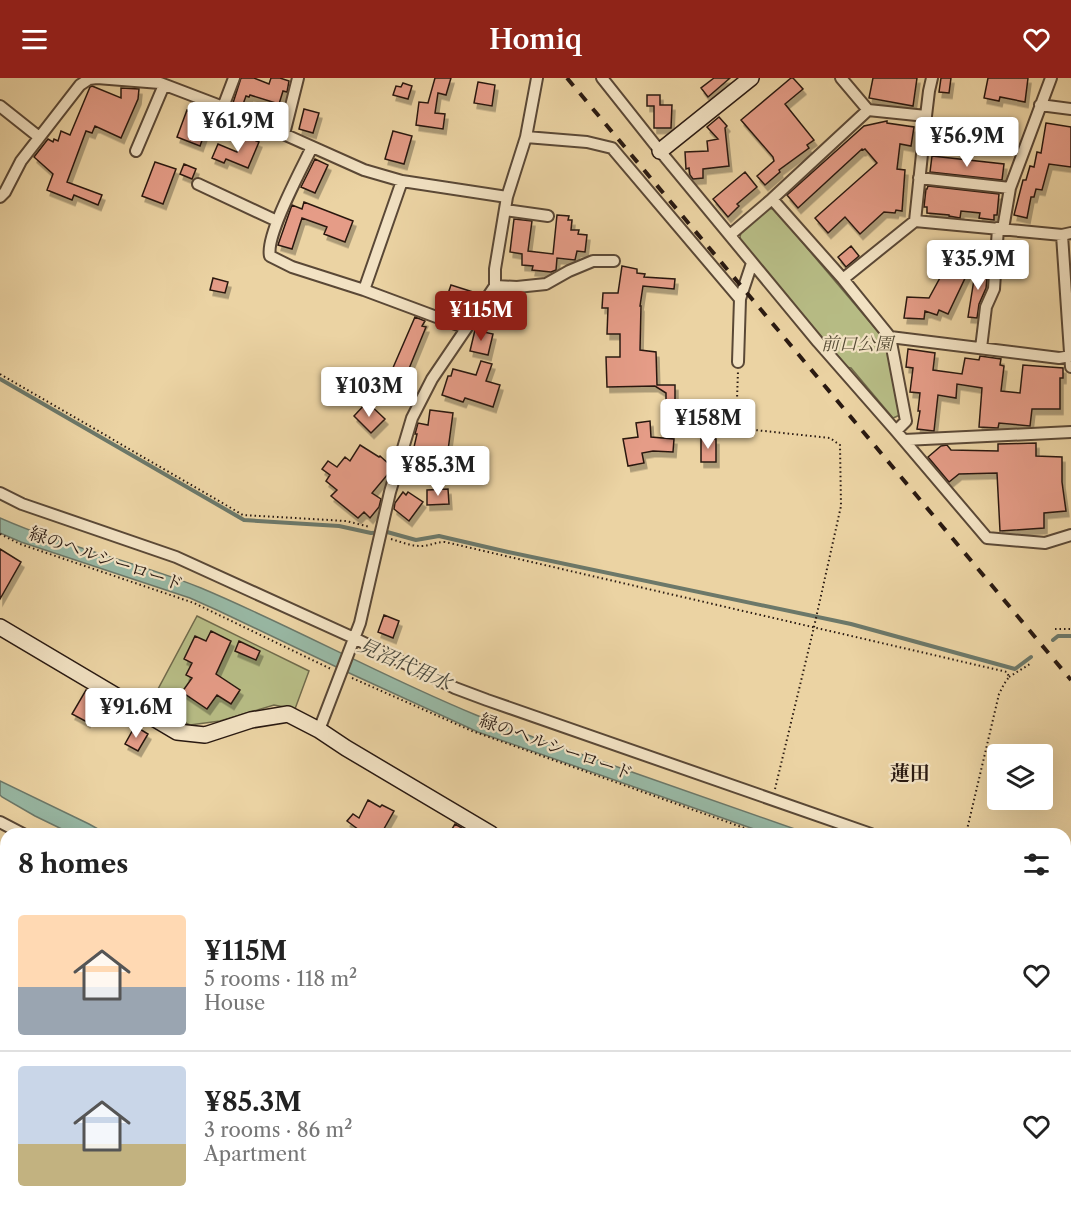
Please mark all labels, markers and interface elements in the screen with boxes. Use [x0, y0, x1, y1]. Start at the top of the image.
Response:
icon: menu [18, 23, 51, 56]
text: Homiq [489, 23, 582, 56]
icon: heart [1020, 23, 1053, 56]
pin: ¥61.9M [189, 102, 287, 153]
text: ¥61.9M [202, 109, 274, 133]
pin: ¥56.9M [918, 117, 1016, 168]
text: ¥56.9M [930, 124, 1004, 148]
pin: ¥35.9M [929, 240, 1027, 291]
text: ¥35.9M [941, 247, 1015, 271]
pin: ¥115M [439, 291, 523, 342]
text: ¥115M [449, 298, 513, 322]
park label: 前口公園 [821, 333, 896, 355]
pin: ¥103M [327, 367, 411, 418]
text: ¥103M [335, 374, 403, 398]
pin: ¥158M [666, 399, 750, 450]
text: ¥158M [674, 406, 742, 430]
pin: ¥85.3M [389, 446, 487, 497]
text: ¥85.3M [400, 453, 476, 477]
street label: 緑のヘルシーロード [26, 522, 186, 596]
water label: 見沼代用水 [354, 633, 457, 696]
pin: ¥91.6M [87, 688, 185, 739]
text: ¥91.6M [99, 695, 173, 719]
street label: 緑のヘルシーロード [476, 709, 636, 785]
map controls [987, 744, 1053, 810]
button: layers [987, 744, 1053, 810]
district label: 蓮田 [890, 761, 930, 785]
text: 8 homes [18, 848, 128, 880]
icon: filters [1020, 848, 1053, 881]
text: ¥115M [204, 935, 287, 967]
icon: home [66, 939, 138, 1011]
icon: heart [1020, 959, 1053, 992]
text: 5 rooms · 118 m² [204, 967, 357, 991]
text: House [204, 991, 265, 1015]
text: ¥85.3M [204, 1086, 302, 1118]
icon: home [66, 1090, 138, 1162]
icon: heart [1020, 1110, 1053, 1143]
text: 3 rooms · 86 m² [204, 1118, 352, 1142]
text: Apartment [204, 1142, 307, 1166]

